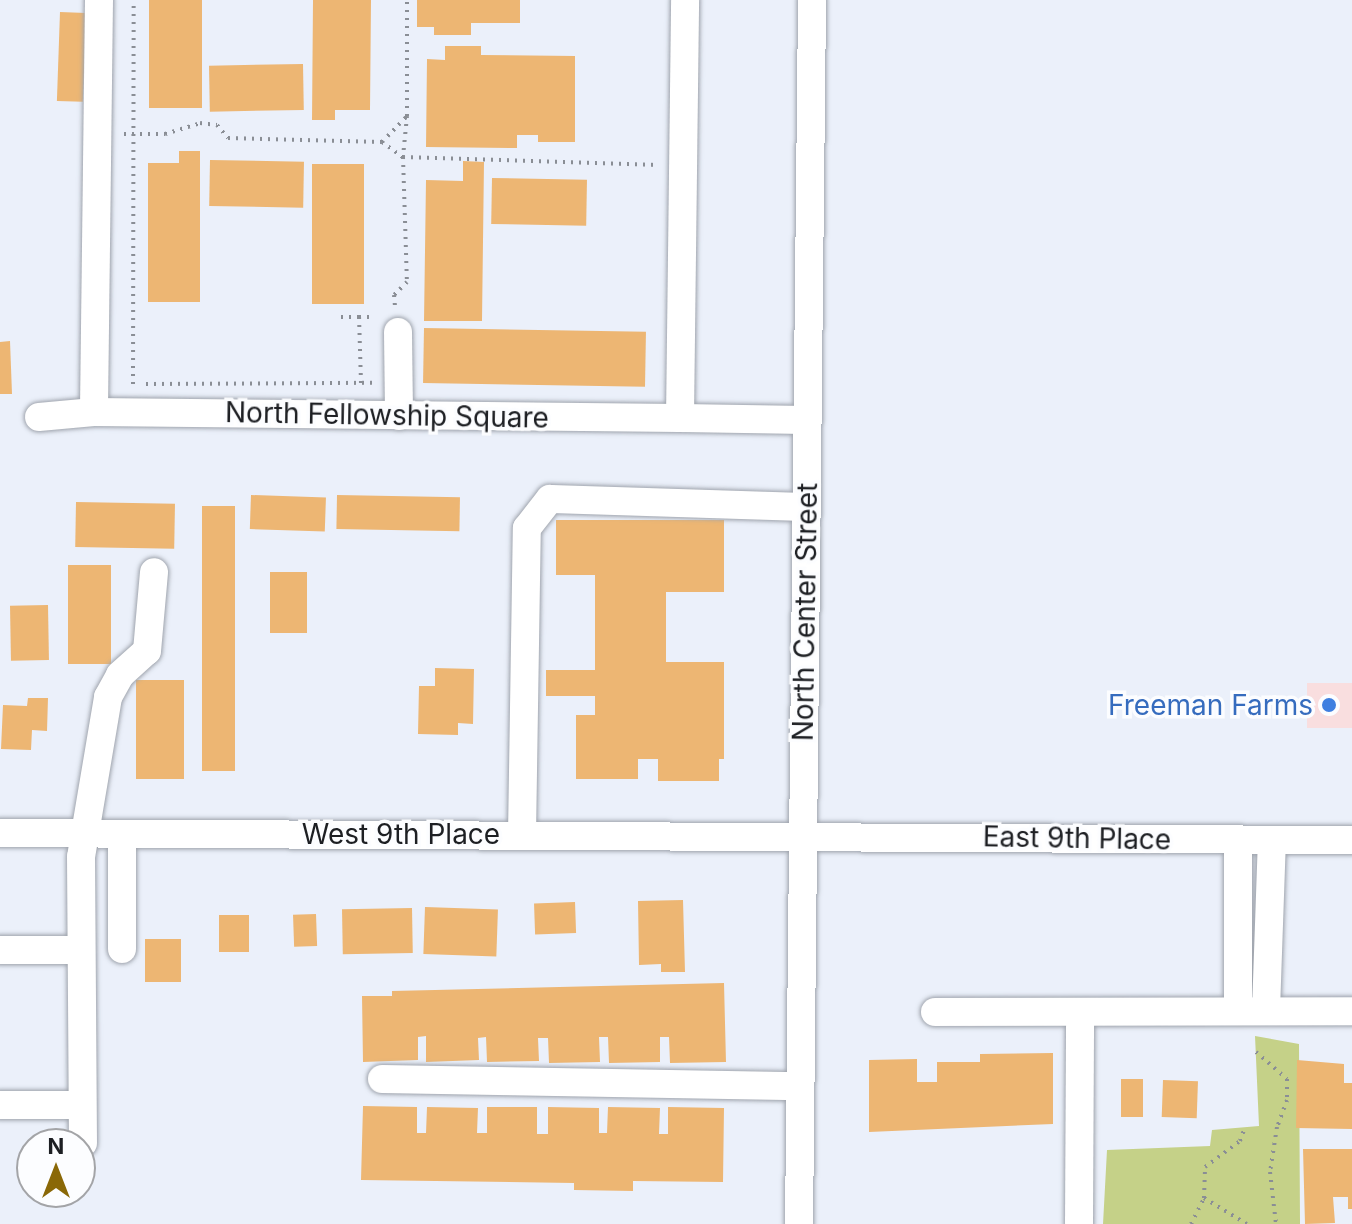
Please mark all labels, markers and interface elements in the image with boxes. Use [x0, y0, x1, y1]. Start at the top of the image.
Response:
street label: North Fellowship Square [225, 395, 549, 435]
street label: North Center Street [786, 483, 824, 741]
place label: Freeman Farms [1108, 688, 1313, 722]
marker: Freeman Farms [1320, 696, 1338, 714]
street label: West 9th Place [302, 817, 500, 851]
street label: East 9th Place [983, 820, 1171, 856]
north arrow [16, 1128, 96, 1208]
text: N [48, 1133, 64, 1159]

